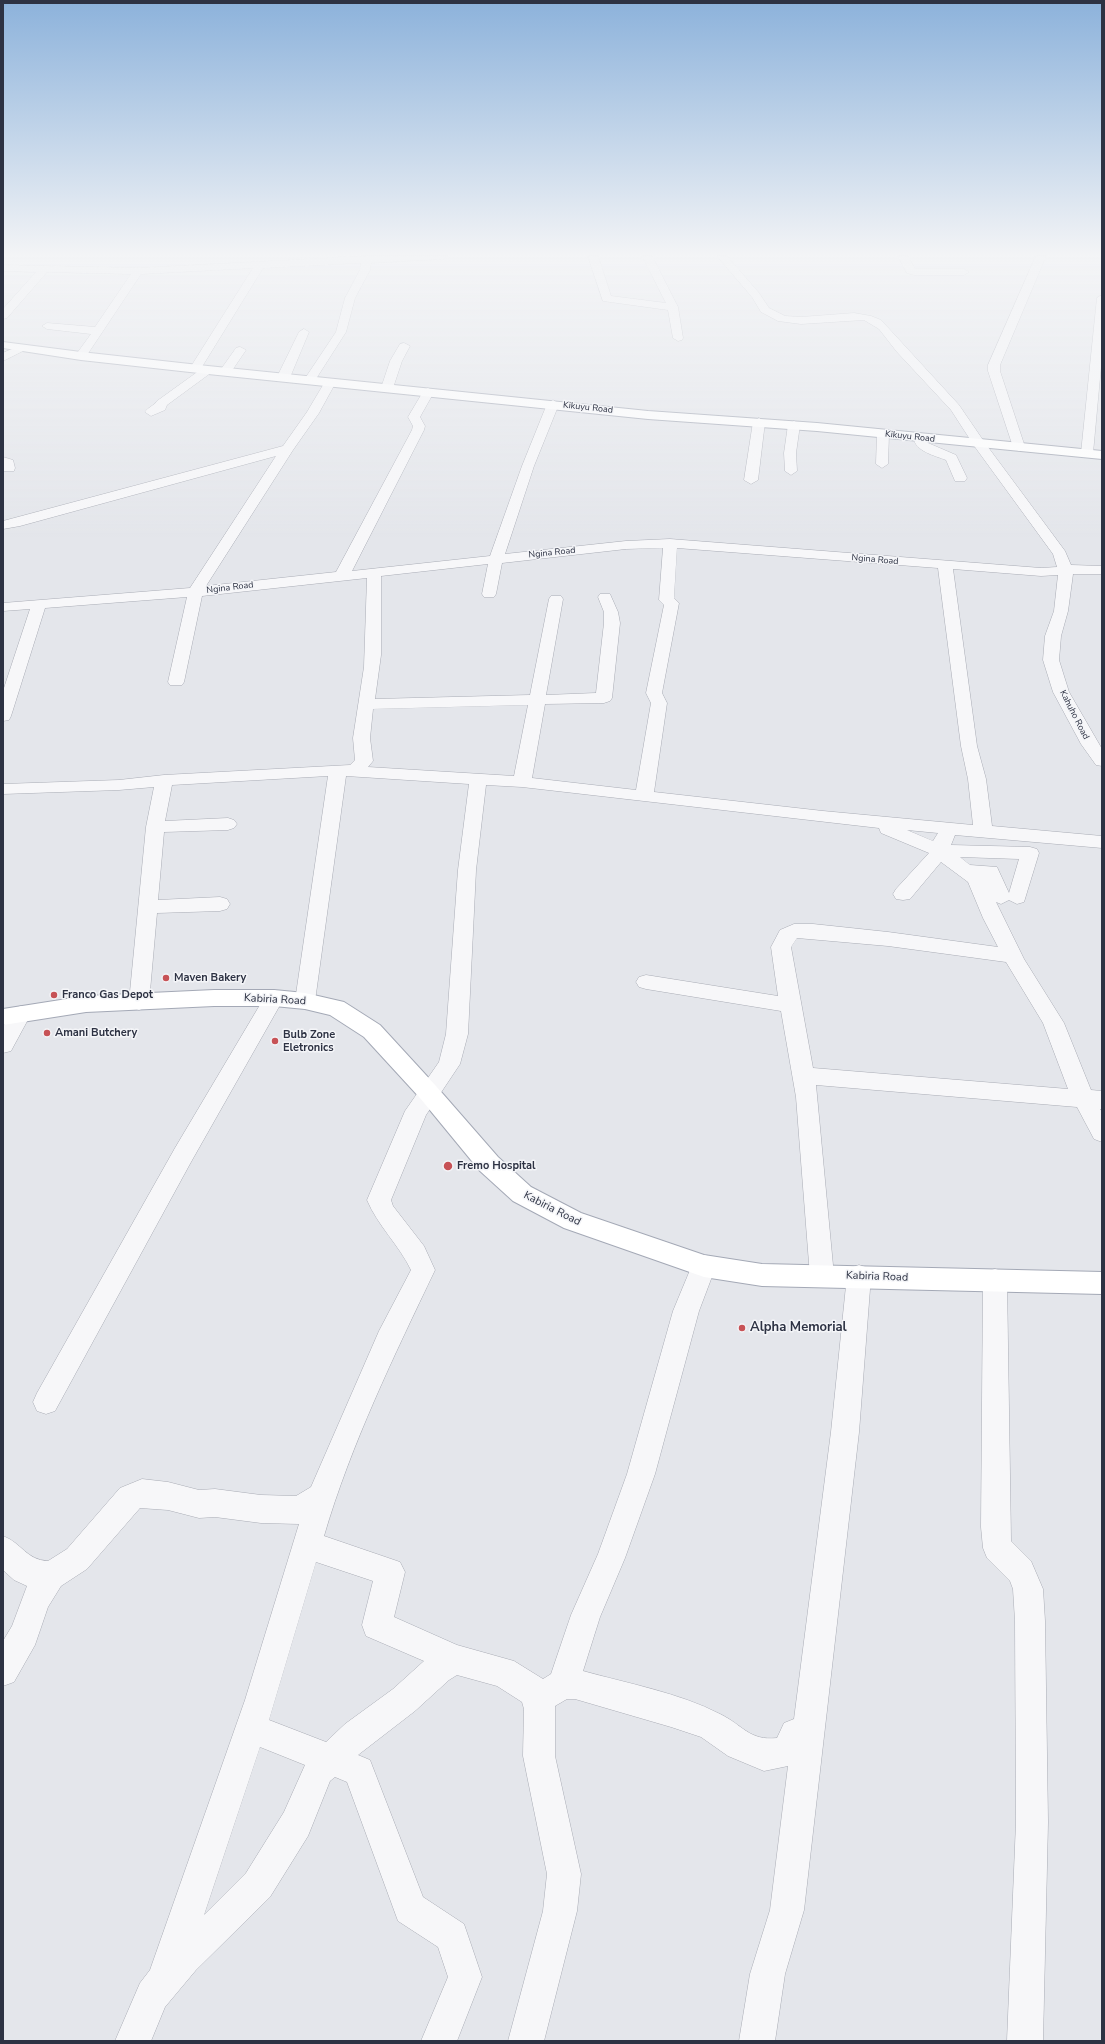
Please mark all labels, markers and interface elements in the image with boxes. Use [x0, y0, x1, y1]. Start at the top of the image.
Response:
street label: Kikuyu Road [562, 400, 614, 416]
street label: Kikuyu Road [884, 429, 936, 445]
street label: Ngina Road [528, 545, 576, 561]
street label: Ngina Road [851, 553, 899, 567]
street label: Ngina Road [206, 580, 254, 596]
street label: Kahuho Road [1057, 689, 1091, 741]
place label: Maven Bakery [174, 971, 246, 985]
marker: Maven Bakery [161, 973, 171, 983]
place label: Franco Gas Depot [62, 988, 153, 1002]
marker: Franco Gas Depot [49, 990, 59, 1000]
street label: Kabiria Road [243, 992, 307, 1008]
place label: Amani Butchery [55, 1026, 137, 1040]
marker: Amani Butchery [42, 1028, 52, 1038]
place label: Bulb Zone Eletronics [283, 1028, 335, 1054]
marker: Bulb Zone Eletronics [270, 1036, 280, 1046]
place label: Fremo Hospital [457, 1159, 536, 1173]
marker: Fremo Hospital [442, 1160, 454, 1172]
street label: Kabiria Road [521, 1189, 583, 1229]
street label: Kabiria Road [846, 1269, 908, 1285]
place label: Alpha Memorial [750, 1320, 847, 1336]
marker: Alpha Memorial [737, 1323, 747, 1333]

